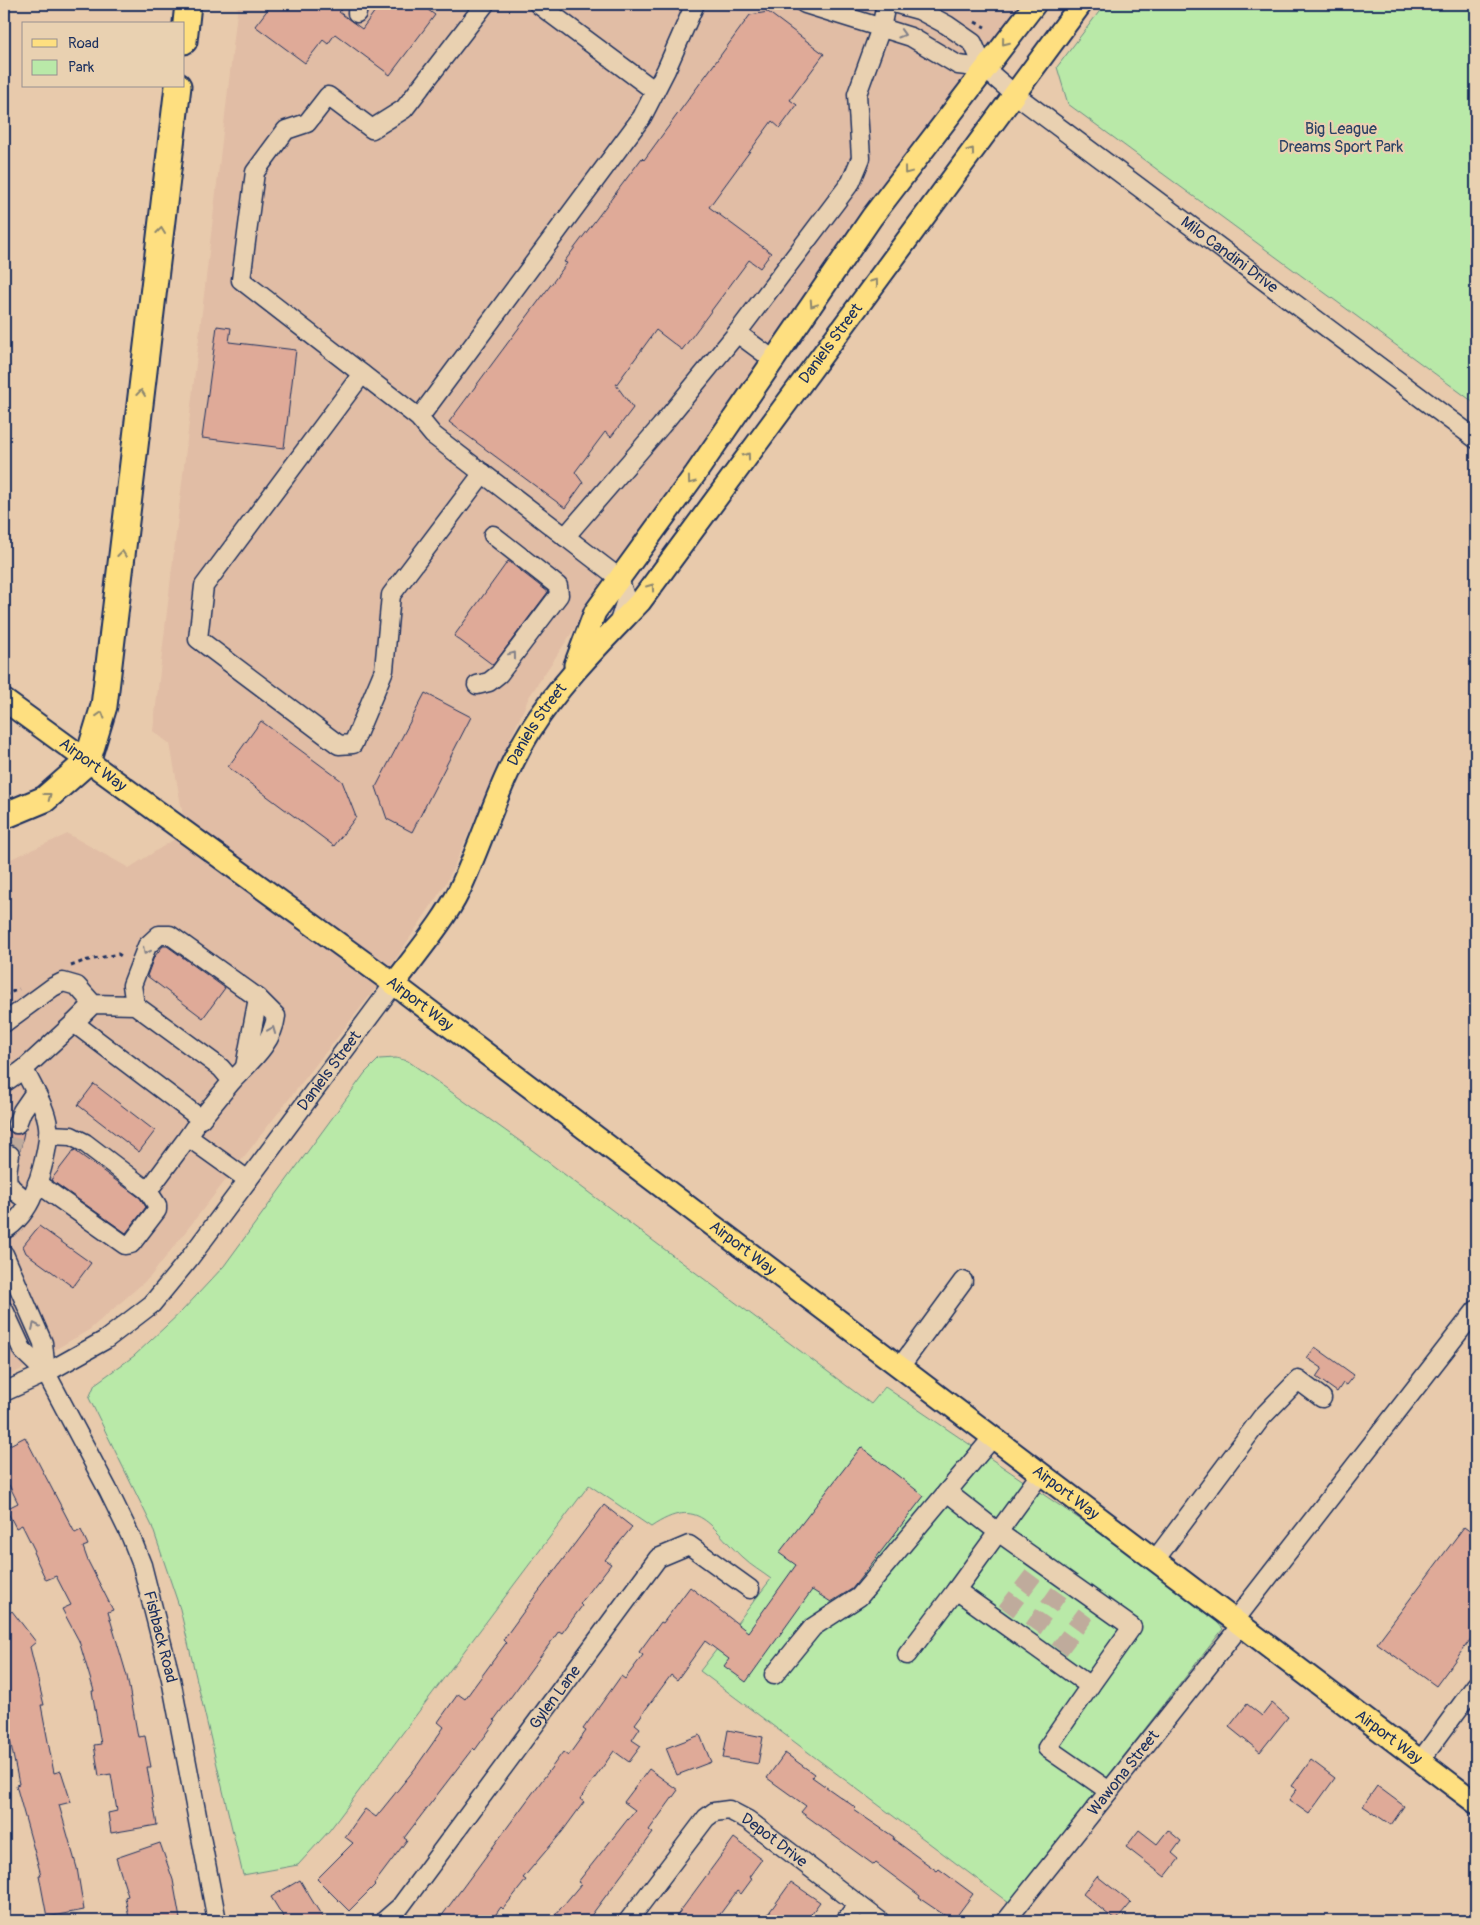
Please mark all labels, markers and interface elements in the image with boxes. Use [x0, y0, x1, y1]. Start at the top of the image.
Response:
legend [22, 22, 185, 88]
one-way arrow [897, 28, 905, 38]
text: Road [68, 34, 99, 53]
one-way arrow [1003, 36, 1011, 45]
text: Park [68, 58, 95, 77]
park label: Big League Dreams Sport Park [1279, 119, 1404, 157]
one-way arrow [965, 148, 974, 157]
one-way arrow [904, 165, 913, 175]
street label: Milo Candini Drive [1177, 212, 1282, 298]
one-way arrow [155, 227, 166, 235]
one-way arrow [869, 279, 877, 288]
street label: Daniels Street [795, 299, 867, 387]
one-way arrow [810, 299, 819, 308]
one-way arrow [136, 388, 146, 397]
one-way arrow [741, 452, 750, 462]
one-way arrow [688, 475, 697, 485]
one-way arrow [116, 550, 127, 558]
one-way arrow [645, 583, 654, 592]
one-way arrow [508, 652, 516, 661]
street label: Daniels Street [503, 679, 571, 769]
one-way arrow [96, 711, 106, 719]
street label: Airport Way [55, 733, 131, 796]
one-way arrow [42, 793, 52, 802]
one-way arrow [142, 945, 152, 954]
street label: Airport Way [383, 972, 458, 1035]
one-way arrow [266, 1026, 276, 1035]
street label: Daniels Street [293, 1026, 366, 1115]
street label: Airport Way [705, 1216, 780, 1280]
one-way arrow [31, 1322, 42, 1331]
street label: Airport Way [1028, 1461, 1103, 1524]
street label: Fishback Road [139, 1589, 182, 1685]
street label: Gylen Lane [525, 1661, 585, 1733]
street label: Airport Way [1351, 1705, 1426, 1769]
street label: Wawona Street [1083, 1726, 1164, 1820]
street label: Depot Drive [738, 1808, 812, 1872]

